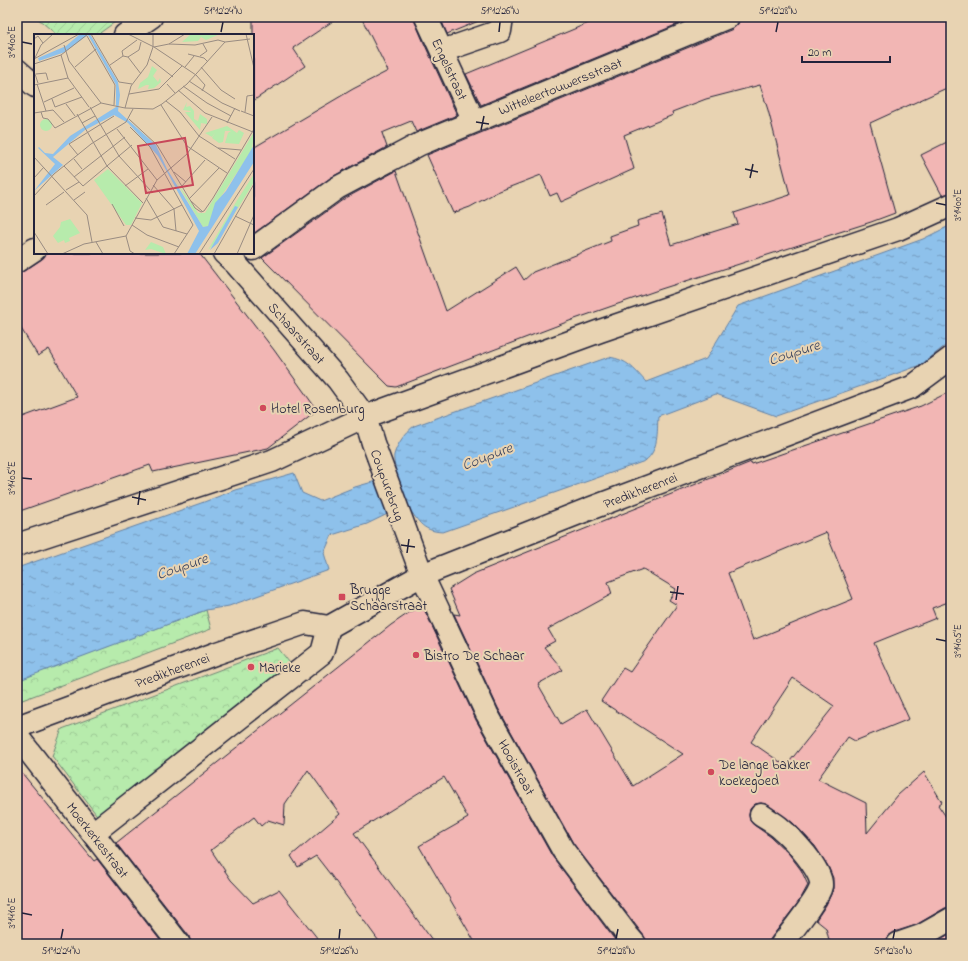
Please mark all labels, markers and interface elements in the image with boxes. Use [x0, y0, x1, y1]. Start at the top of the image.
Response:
text: 51°12'24"N [204, 4, 243, 19]
text: 51°12'26"N [480, 4, 520, 19]
text: 51°12'28"N [759, 4, 798, 19]
text: 3°14'00"E [5, 26, 20, 58]
inset map [34, 34, 254, 254]
street label: Engelstraat [424, 35, 472, 105]
scale bar [802, 38, 890, 64]
text: 20 m [808, 44, 831, 62]
street label: Witteleertouwersstraat [495, 53, 626, 122]
text: 3°14'00"E [951, 189, 966, 221]
street label: Schaarstraat [262, 298, 330, 370]
water label: Coupure [766, 334, 824, 372]
place label: Hotel Rosenburg [271, 399, 365, 421]
marker: Hotel Rosenburg [258, 403, 268, 413]
water label: Coupure [459, 437, 517, 477]
street label: Coupurebrug [363, 447, 409, 525]
text: 3°14'05"E [5, 461, 20, 495]
street label: Predikherenrei [600, 468, 681, 515]
water label: Coupure [154, 548, 212, 586]
place label: Brugge Schaarstraat [349, 580, 428, 617]
marker: Brugge Schaarstraat [337, 592, 347, 602]
text: 3°14'05"E [951, 624, 966, 658]
place label: Bistro De Schaar [423, 646, 525, 667]
street label: Predikherenrei [132, 648, 213, 695]
marker: Bistro De Schaar [411, 650, 421, 660]
place label: Marieke [259, 658, 301, 679]
marker: Marieke [246, 662, 256, 672]
street label: Hooistraat [492, 736, 540, 800]
place label: De lange bakker koekegoed [718, 755, 810, 793]
marker: De lange bakker koekegoed [706, 767, 716, 777]
street label: Moerkerkestraat [60, 798, 133, 884]
text: 3°14'10"E [5, 897, 20, 929]
text: 51°12'24"N [42, 944, 81, 959]
text: 51°12'26"N [319, 944, 359, 959]
text: 51°12'28"N [597, 944, 636, 959]
text: 51°12'30"N [874, 944, 912, 959]

